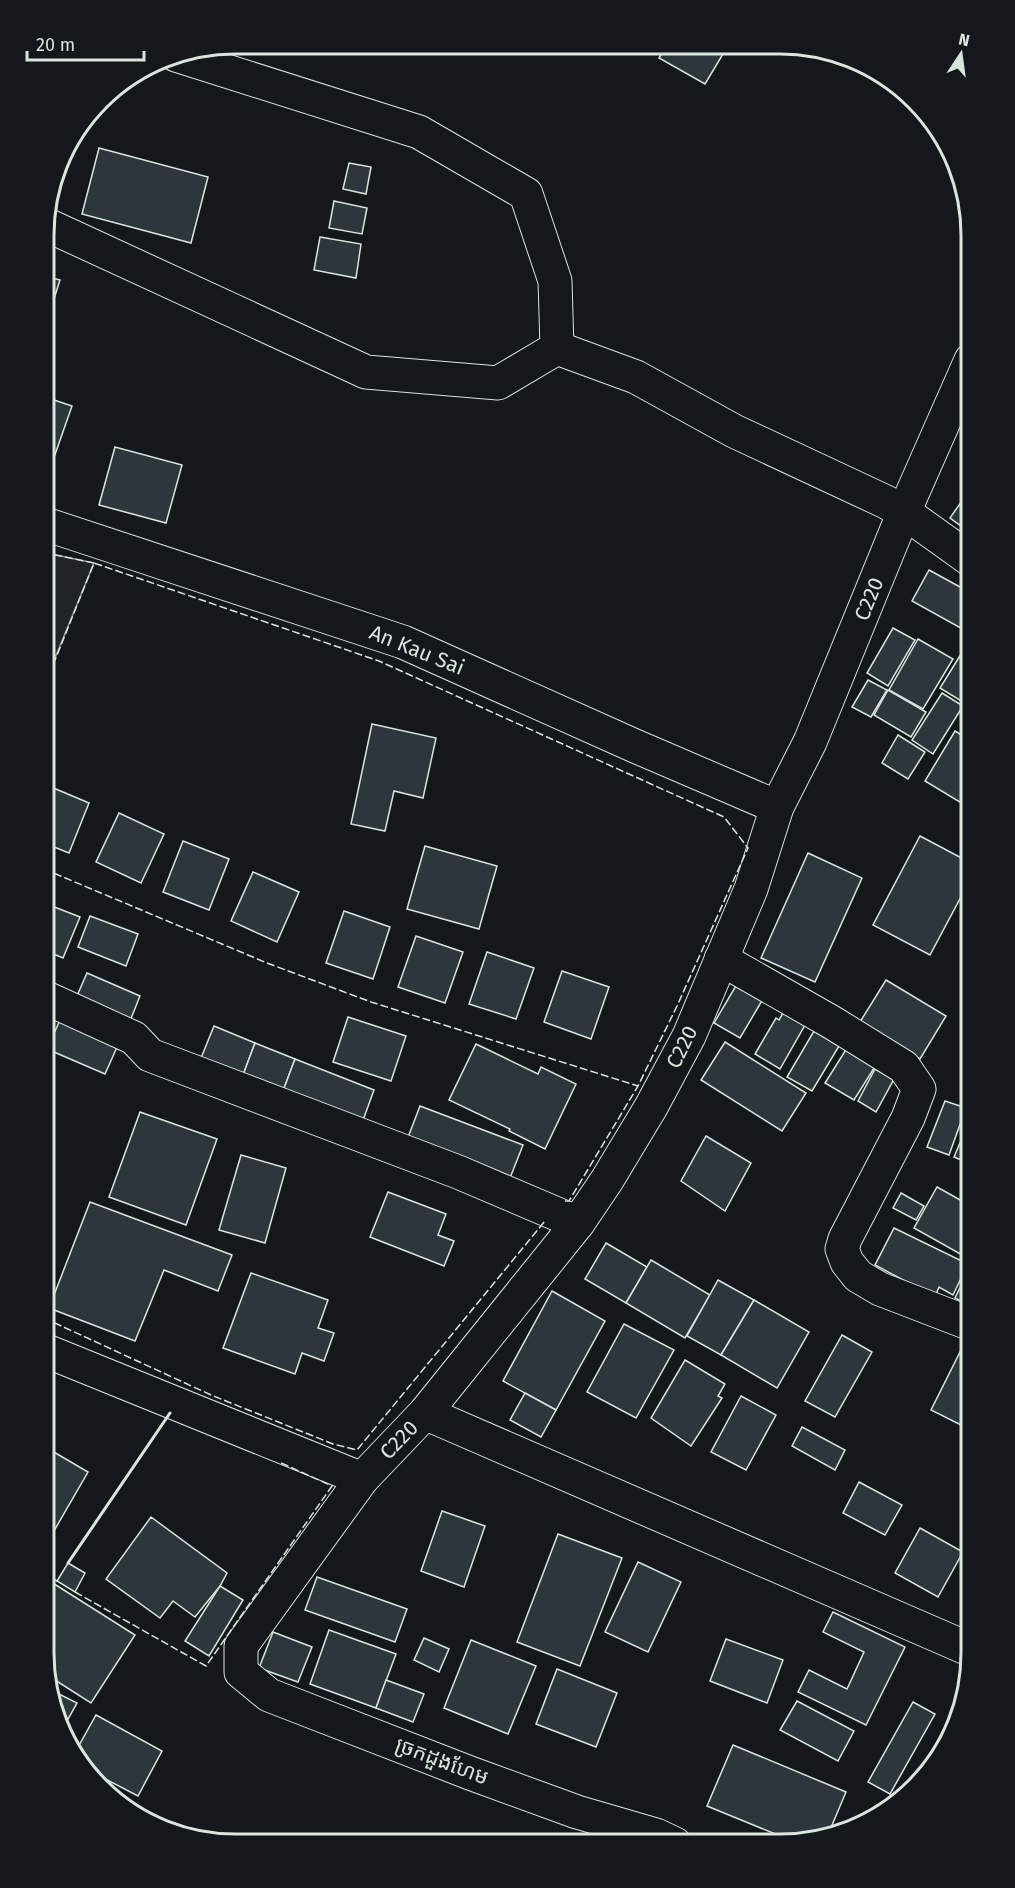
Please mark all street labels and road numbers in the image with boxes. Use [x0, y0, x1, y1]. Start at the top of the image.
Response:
street label: C220 [849, 574, 889, 624]
street label: An Kau Sai [366, 619, 468, 681]
street label: C220 [661, 1021, 703, 1073]
street label: C220 [374, 1415, 424, 1465]
street label: ច្រកដួងហែម [392, 1731, 492, 1791]

